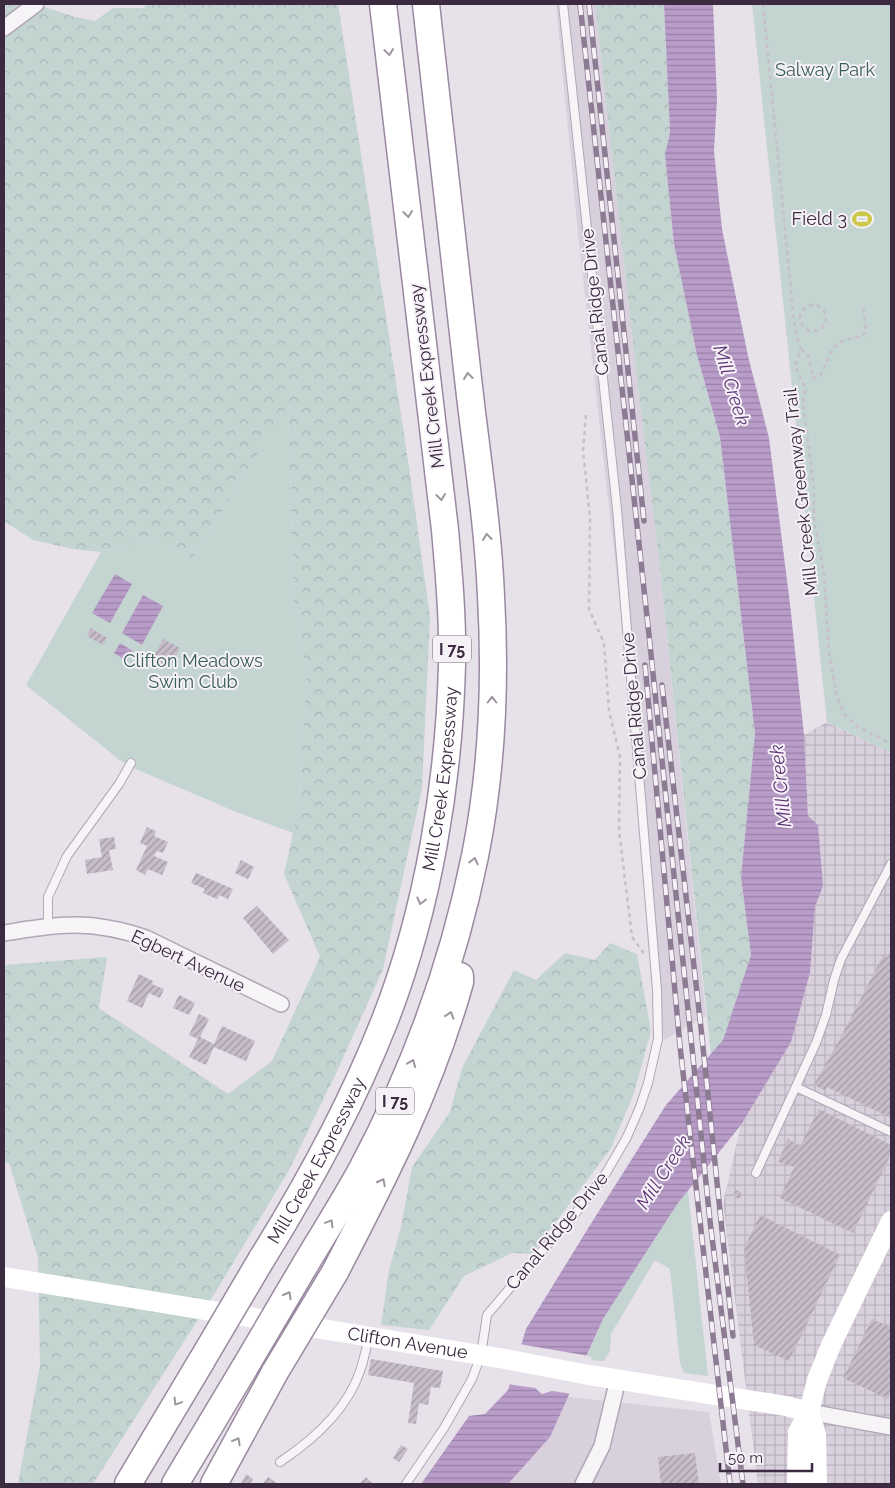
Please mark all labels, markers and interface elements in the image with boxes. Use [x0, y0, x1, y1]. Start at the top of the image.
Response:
one-way arrow [383, 49, 394, 57]
park label: Salway Park [775, 59, 875, 80]
place label: Field 3 [792, 208, 847, 229]
sports icon: Field 3 [851, 208, 873, 230]
one-way arrow [402, 210, 413, 218]
street label: Canal Ridge Drive [576, 227, 613, 376]
street label: Mill Creek Expressway [405, 282, 448, 470]
water label: Mill Creek [709, 342, 755, 428]
one-way arrow [463, 372, 474, 380]
street label: Mill Creek Greenway Trail [779, 387, 822, 597]
one-way arrow [435, 493, 446, 501]
one-way arrow [482, 533, 493, 541]
street label: Canal Ridge Drive [617, 631, 650, 780]
road number: I 75 [433, 636, 471, 662]
park label: Clifton Meadows Swim Club [123, 650, 263, 692]
street label: Mill Creek Expressway [418, 686, 461, 873]
one-way arrow [487, 695, 498, 703]
water label: Mill Creek [765, 743, 795, 829]
one-way arrow [468, 856, 479, 865]
one-way arrow [416, 897, 427, 906]
street label: Egbert Avenue [128, 925, 249, 996]
one-way arrow [444, 1012, 454, 1020]
one-way arrow [405, 1059, 416, 1068]
street label: Mill Creek Expressway [263, 1074, 369, 1247]
road number: I 75 [376, 1088, 414, 1114]
water label: Mill Creek [631, 1131, 695, 1213]
street label: Canal Ridge Drive [501, 1167, 612, 1294]
one-way arrow [376, 1178, 386, 1187]
one-way arrow [324, 1220, 334, 1229]
one-way arrow [281, 1292, 291, 1301]
street label: Clifton Avenue [346, 1322, 470, 1363]
one-way arrow [173, 1396, 183, 1405]
one-way arrow [230, 1438, 240, 1447]
scale bar [720, 1440, 812, 1472]
text: 50 m [728, 1449, 763, 1467]

